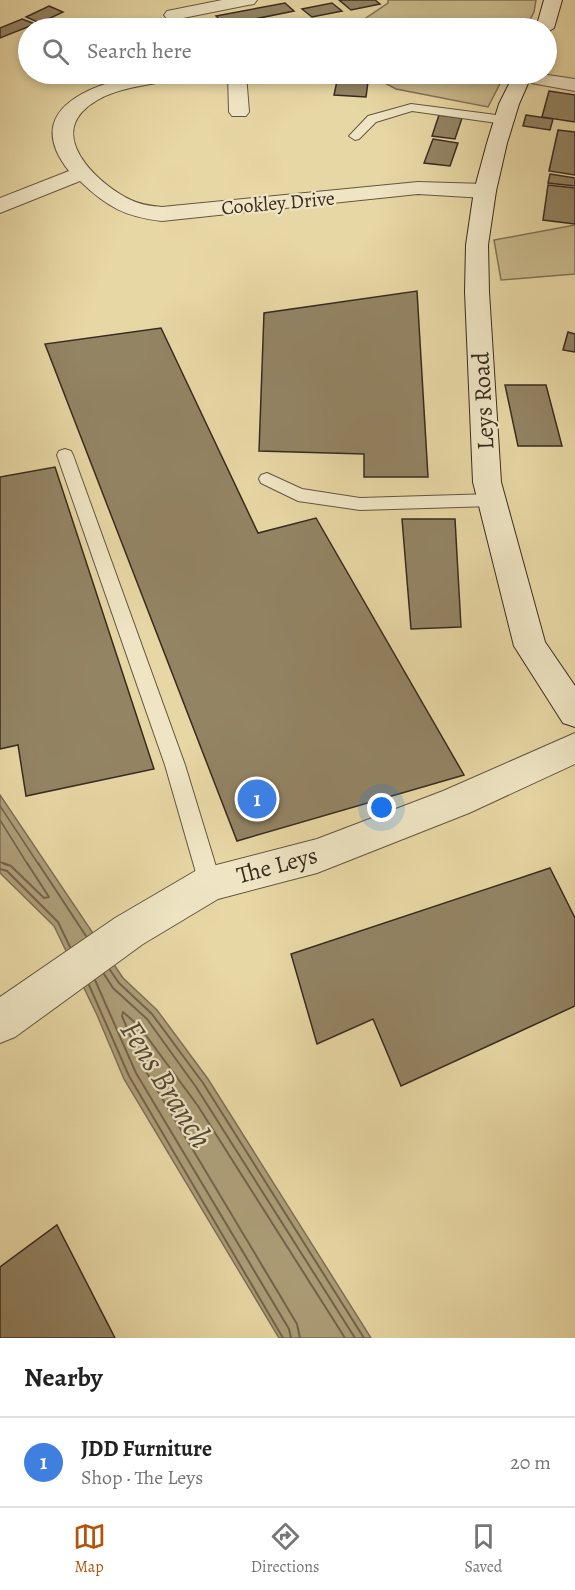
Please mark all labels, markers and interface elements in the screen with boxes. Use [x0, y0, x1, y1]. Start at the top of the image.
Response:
search box [18, 18, 557, 84]
icon: search [39, 35, 72, 68]
text: Search here [87, 36, 192, 66]
street label: Cookley Drive [220, 185, 336, 221]
street label: Leys Road [464, 351, 502, 451]
pin: 1 [238, 776, 276, 822]
your location [367, 793, 396, 822]
street label: The Leys [233, 839, 321, 891]
water label: Fens Branch [110, 1011, 224, 1157]
text: Nearby [24, 1360, 103, 1395]
text: JDD Furniture [81, 1434, 212, 1464]
text: 1 [40, 1449, 47, 1476]
text: 20 m [510, 1449, 551, 1476]
text: Shop · The Leys [81, 1464, 203, 1491]
tab: Map [73, 1520, 106, 1578]
tab: Directions [251, 1520, 319, 1578]
tab: Saved [464, 1520, 502, 1578]

